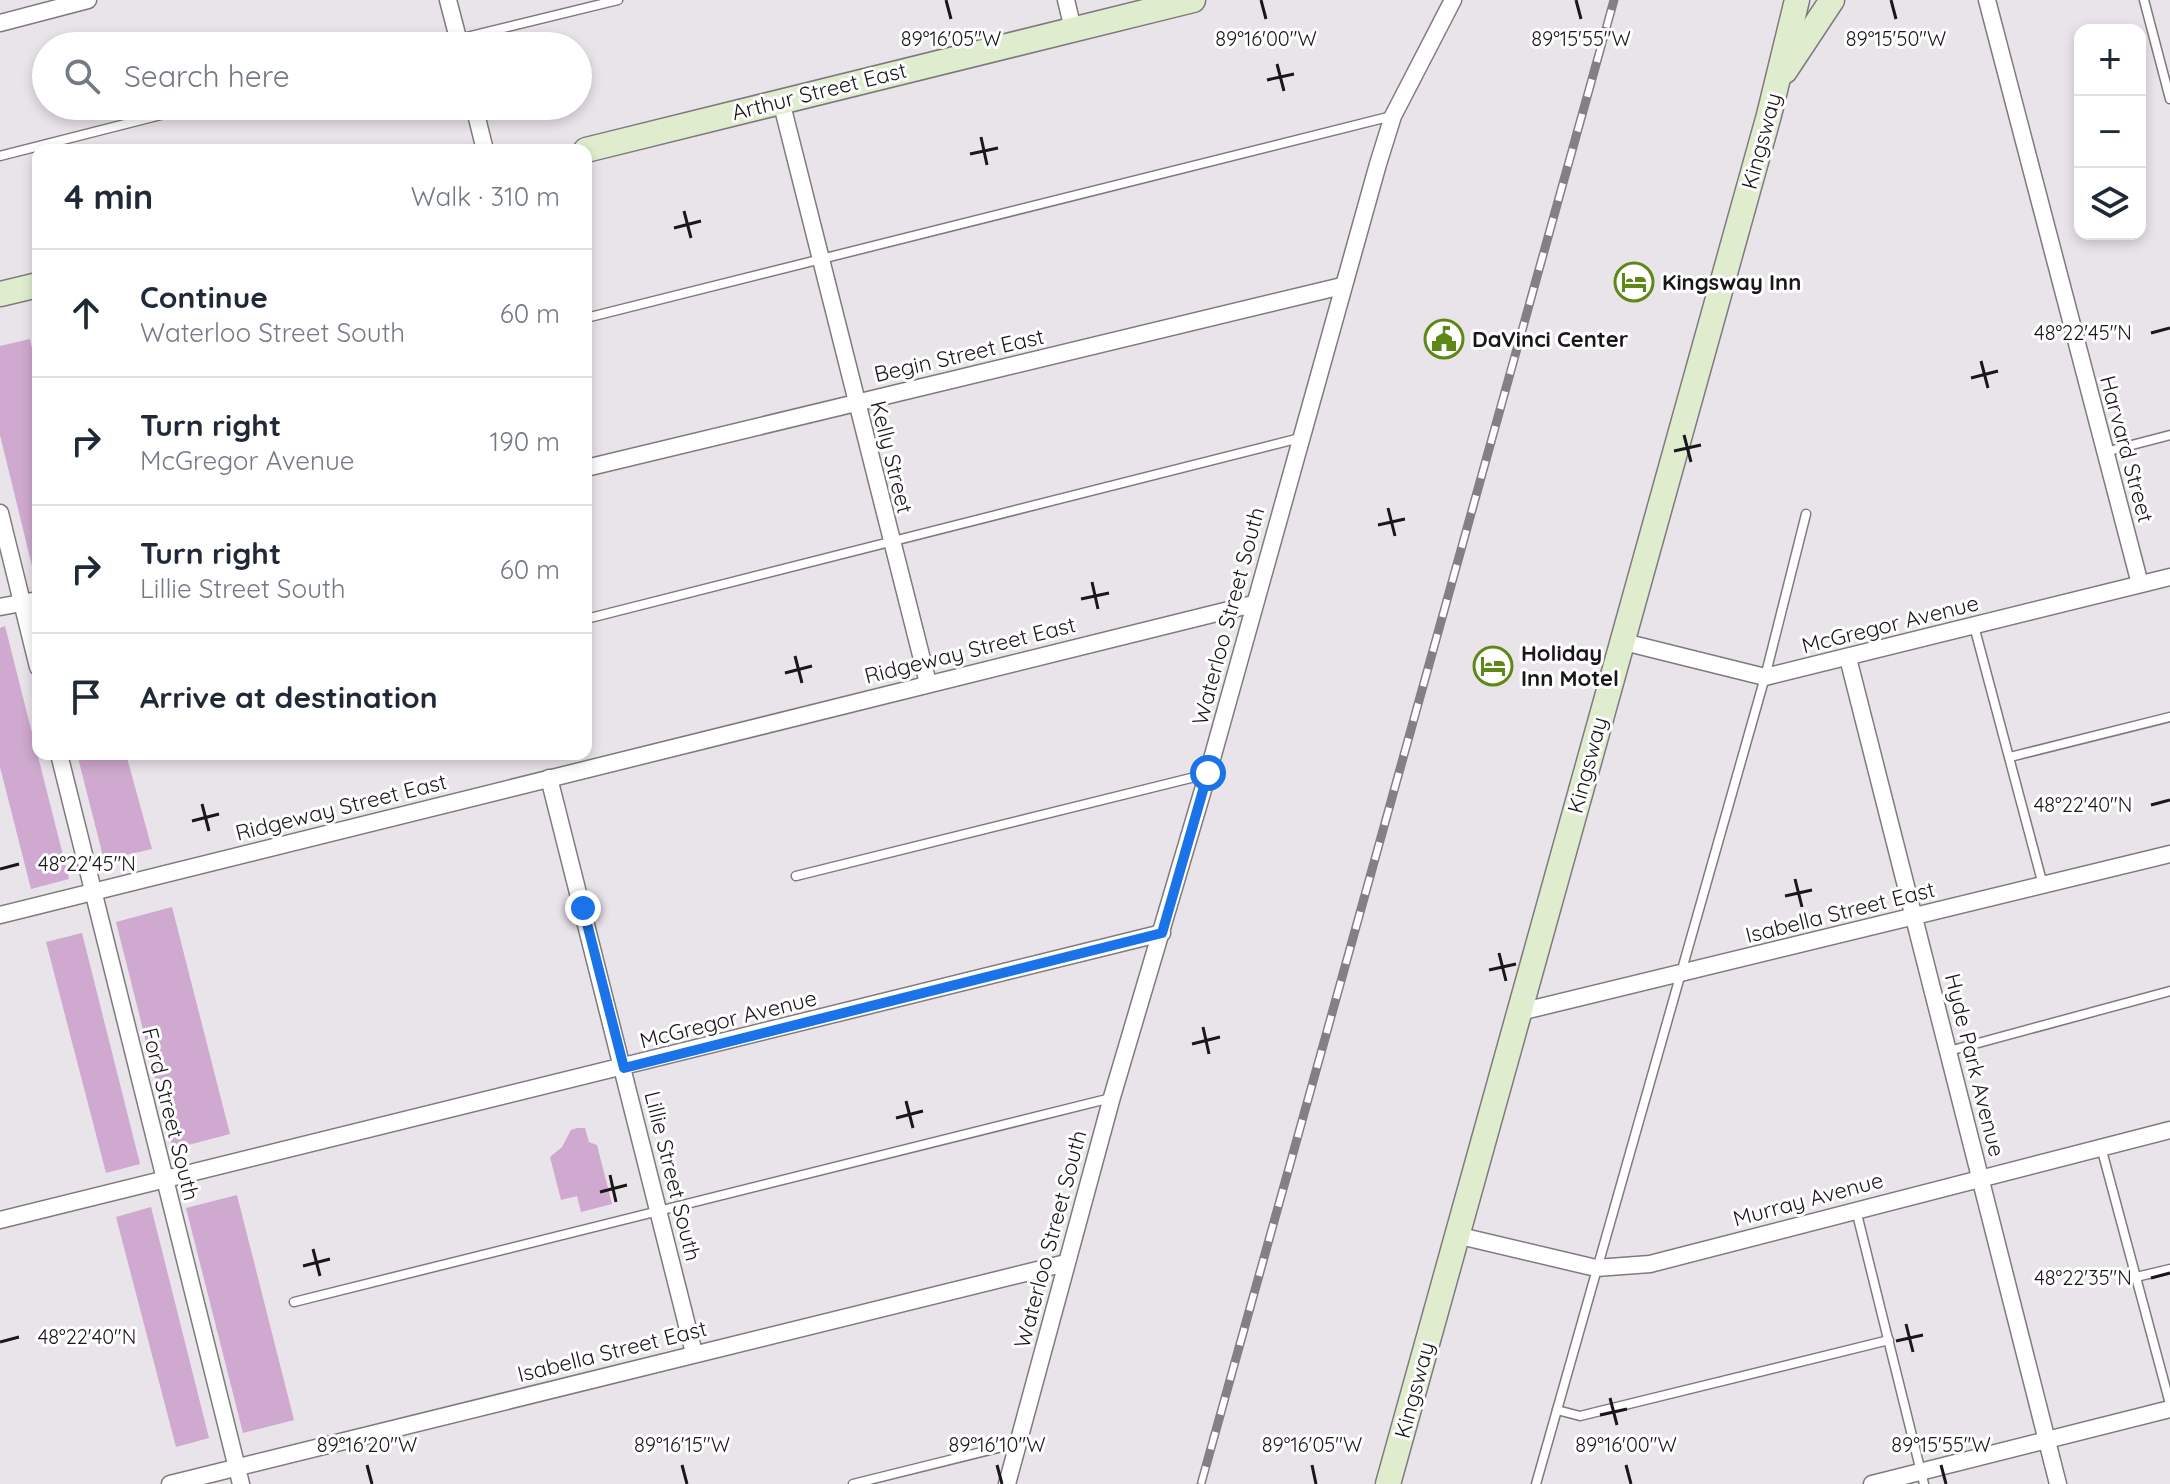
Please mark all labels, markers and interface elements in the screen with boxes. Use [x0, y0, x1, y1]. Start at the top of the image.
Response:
map controls [2074, 24, 2146, 240]
button: + [2074, 24, 2146, 96]
text: 89°16'05"W [901, 26, 1001, 51]
text: 89°16'00"W [1215, 26, 1317, 51]
text: 89°15'55"W [1531, 26, 1631, 51]
text: 89°15'50"W [1846, 26, 1946, 51]
search box [32, 32, 592, 120]
icon: search [60, 54, 104, 98]
street label: Arthur Street East [729, 56, 909, 126]
text: Search here [124, 57, 290, 95]
street label: Kingsway [1735, 90, 1787, 192]
button: − [2074, 96, 2146, 168]
button: layers [2074, 168, 2146, 240]
text: 4 min [64, 175, 153, 218]
text: Walk · 310 m [411, 180, 560, 213]
hotel icon: Kingsway Inn [1613, 261, 1655, 303]
place label: Kingsway Inn [1662, 268, 1801, 296]
text: Continue [140, 278, 268, 316]
icon: ahead [64, 291, 108, 335]
text: 60 m [500, 297, 560, 330]
text: Waterloo Street South [140, 316, 405, 349]
public building icon: DaVinci Center [1423, 318, 1465, 360]
text: 48°22'45"N [2034, 320, 2132, 345]
street label: Begin Street East [871, 322, 1047, 388]
place label: DaVinci Center [1472, 325, 1629, 353]
street label: Harvard Street [2094, 372, 2160, 526]
street label: Kelly Street [864, 398, 920, 516]
text: Turn right [140, 406, 281, 444]
icon: right [64, 419, 108, 463]
text: 190 m [490, 425, 560, 458]
text: McGregor Avenue [140, 444, 354, 477]
street label: Waterloo Street South [1185, 504, 1271, 728]
text: Turn right [140, 534, 281, 572]
icon: right [64, 547, 108, 591]
text: 60 m [500, 553, 560, 586]
text: Lillie Street South [140, 572, 346, 605]
street label: McGregor Avenue [1799, 588, 1981, 660]
street label: Ridgeway Street East [861, 610, 1079, 690]
place label: Holiday Inn Motel [1521, 639, 1619, 692]
hotel icon: Holiday Inn Motel [1472, 645, 1514, 687]
icon: arrive [64, 675, 108, 719]
text: Arrive at destination [140, 678, 438, 716]
street label: Kingsway [1561, 714, 1613, 816]
route start [1190, 755, 1226, 791]
street label: Ridgeway Street East [232, 767, 450, 847]
text: 48°22'40"N [2034, 792, 2132, 817]
text: 48°22'45"N [38, 851, 136, 876]
street label: Isabella Street East [1742, 875, 1938, 949]
route end [565, 890, 601, 926]
street label: Hyde Park Avenue [1939, 970, 2011, 1160]
street label: McGregor Avenue [637, 983, 819, 1055]
street label: Ford Street South [136, 1025, 206, 1203]
street label: Lillie Street South [638, 1088, 708, 1264]
street label: Waterloo Street South [1007, 1127, 1093, 1351]
street label: Murray Avenue [1730, 1165, 1886, 1233]
text: 48°22'35"N [2034, 1265, 2132, 1290]
street label: Isabella Street East [514, 1314, 710, 1388]
text: 48°22'40"N [38, 1324, 136, 1349]
street label: Kingsway [1388, 1339, 1440, 1441]
text: 89°16'20"W [317, 1432, 417, 1457]
text: 89°16'15"W [634, 1432, 730, 1457]
text: 89°16'10"W [949, 1432, 1045, 1457]
text: 89°16'05"W [1262, 1432, 1362, 1457]
text: 89°16'00"W [1575, 1432, 1677, 1457]
text: 89°15'55"W [1891, 1432, 1991, 1457]

